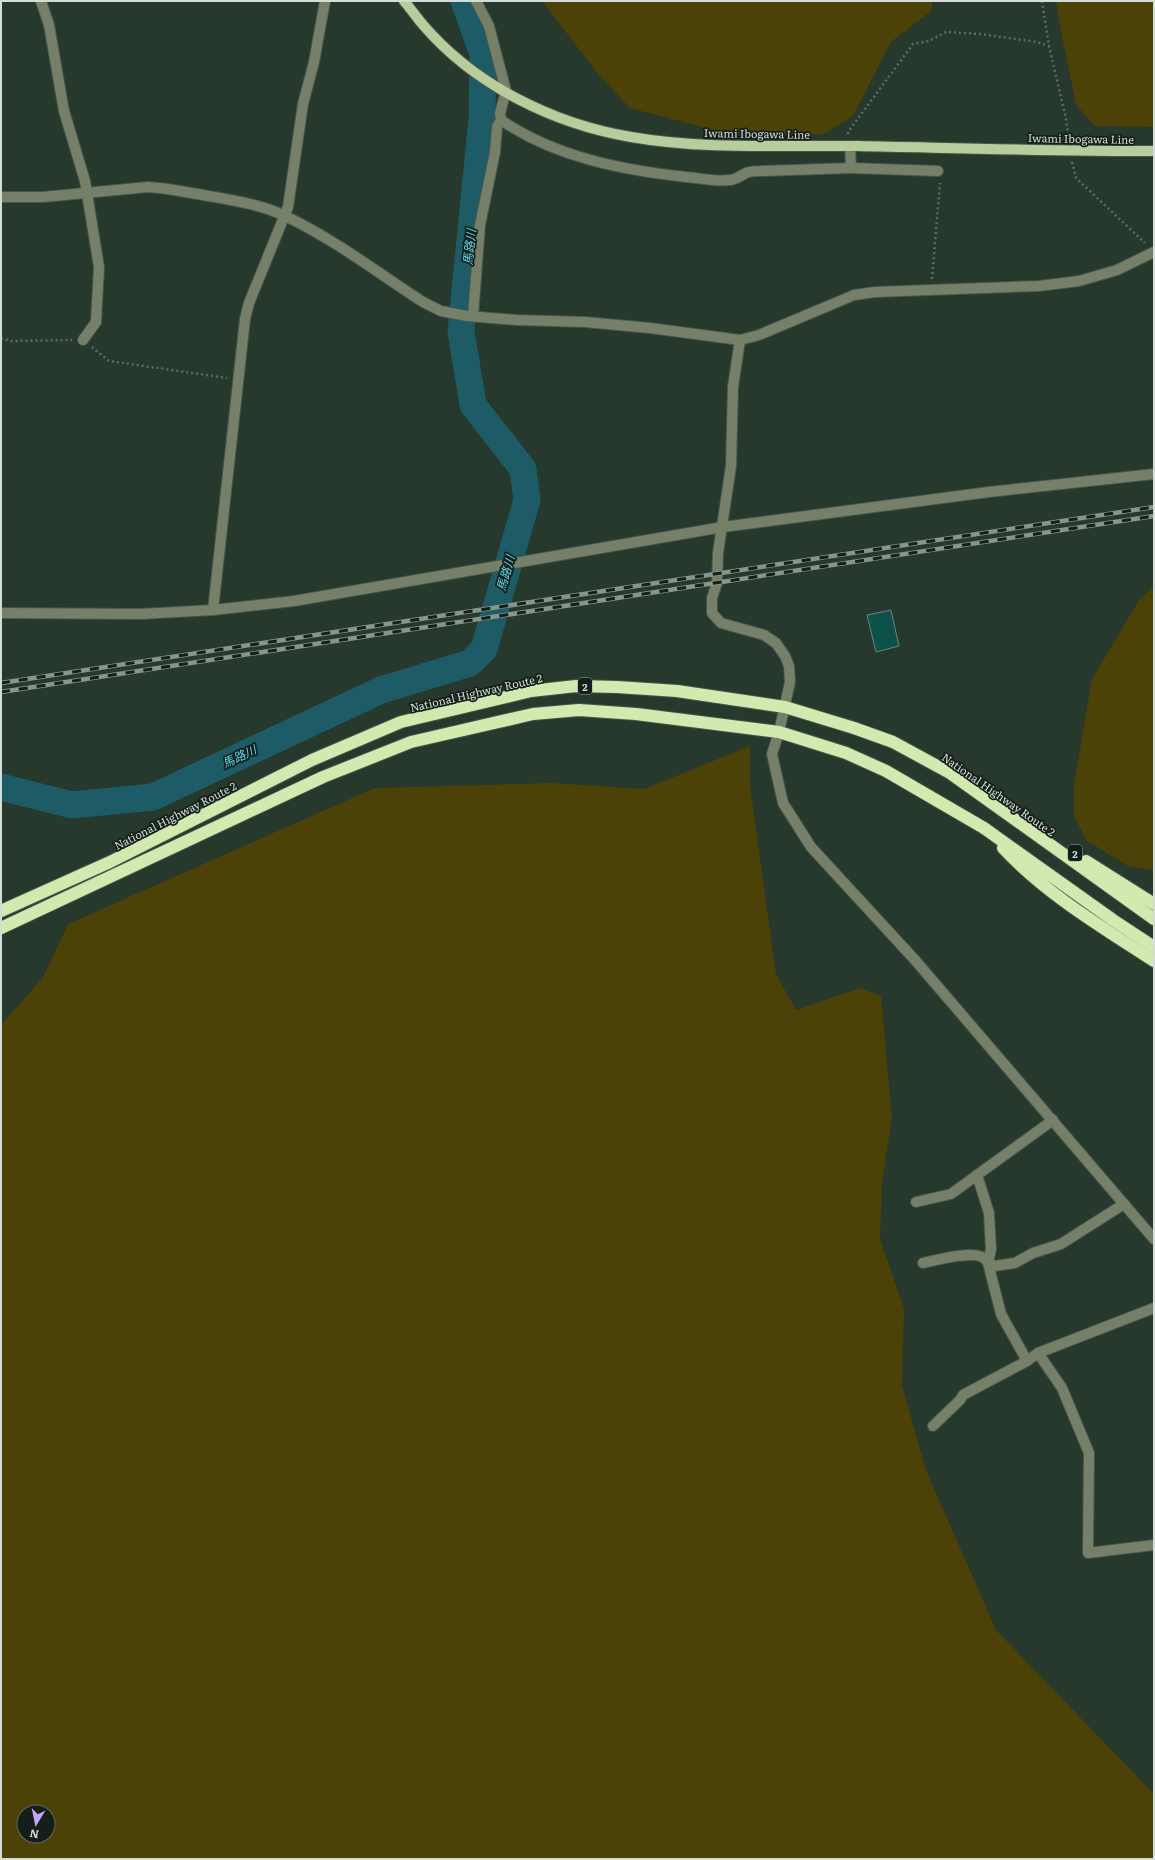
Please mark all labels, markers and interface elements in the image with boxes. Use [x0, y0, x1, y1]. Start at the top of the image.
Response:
street label: Iwami Ibogawa Line [704, 124, 811, 142]
street label: Iwami Ibogawa Line [1028, 129, 1135, 147]
water label: 馬路川 [458, 226, 480, 266]
water label: 馬路川 [491, 551, 519, 593]
street label: National Highway Route 2 [408, 669, 544, 715]
road number: 2 [578, 678, 592, 694]
water label: 馬路川 [219, 739, 261, 772]
street label: National Highway Route 2 [939, 749, 1059, 840]
street label: National Highway Route 2 [111, 777, 239, 853]
road number: 2 [1068, 845, 1082, 861]
north arrow [16, 1804, 56, 1844]
text: N [28, 1826, 40, 1844]

